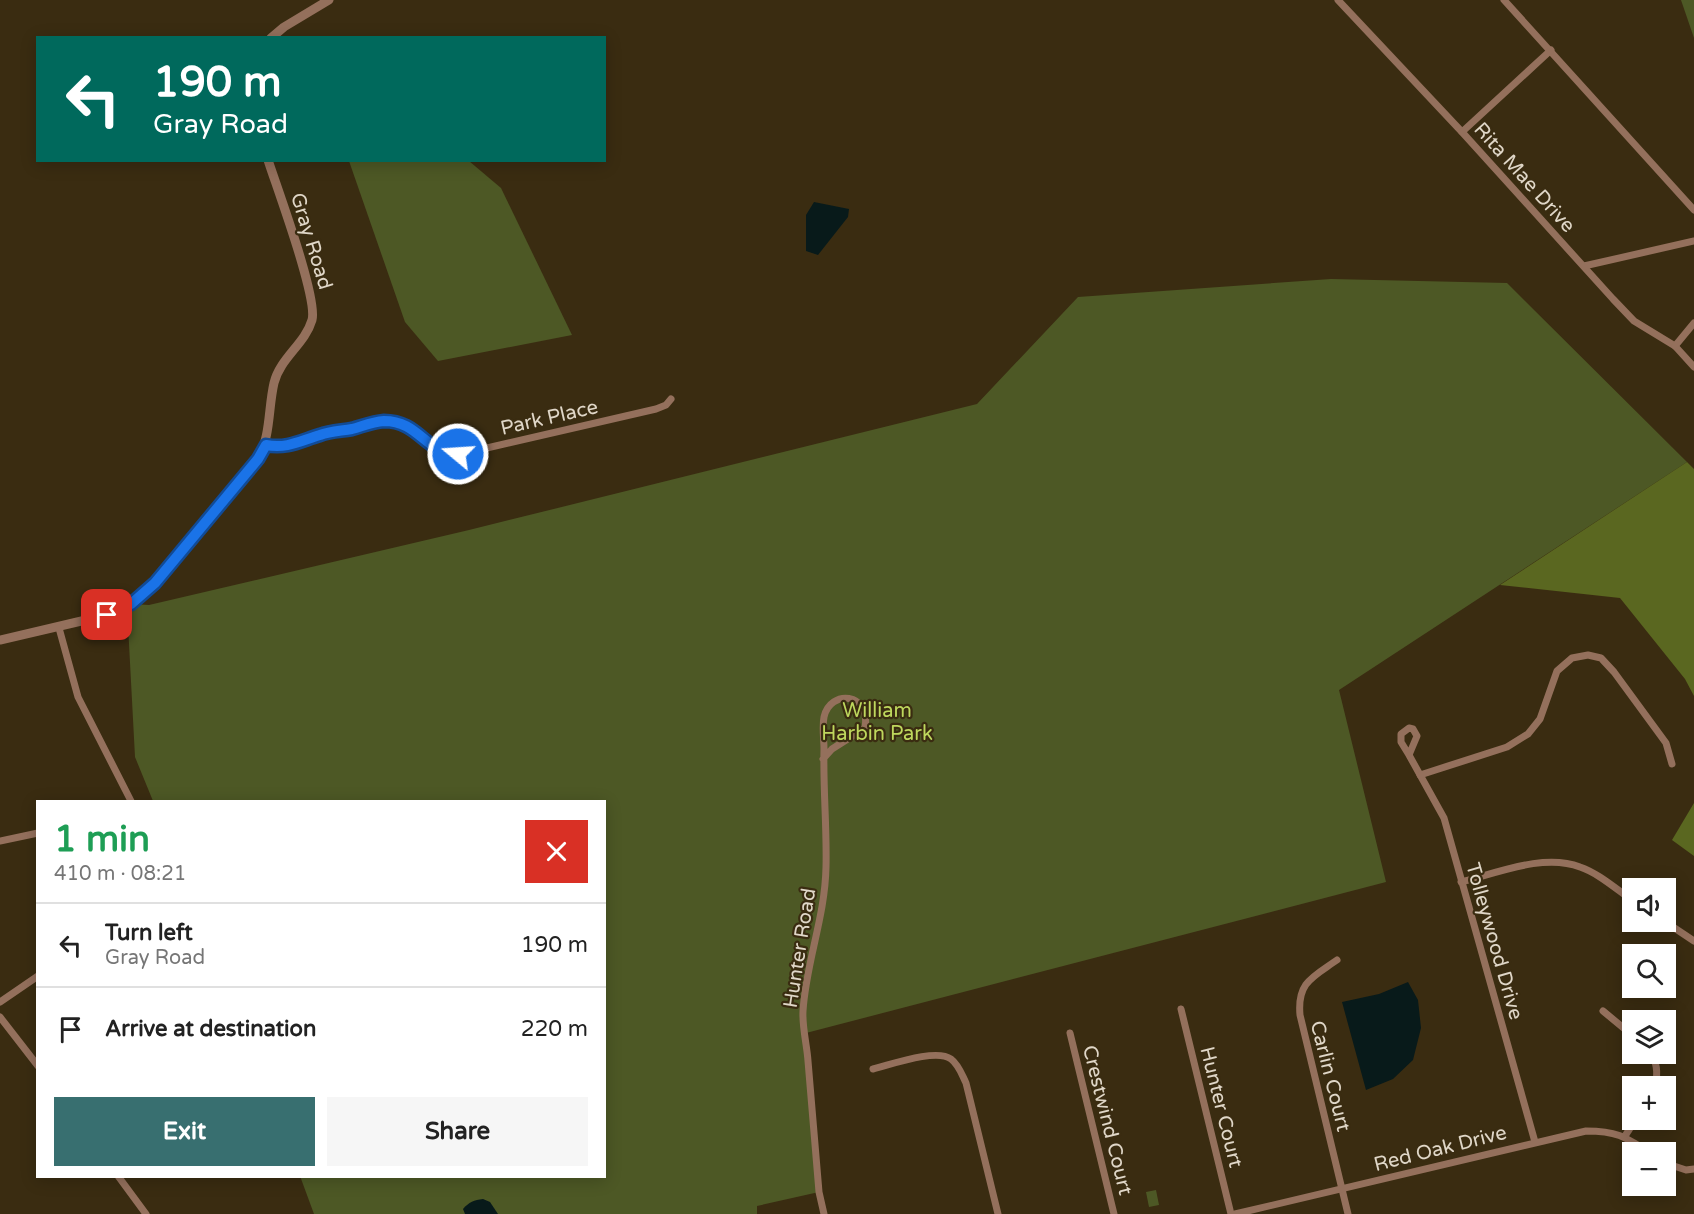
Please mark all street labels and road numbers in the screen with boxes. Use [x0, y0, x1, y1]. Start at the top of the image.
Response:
street label: Rita Mae Drive [1469, 118, 1580, 238]
street label: Gray Road [285, 190, 337, 293]
street label: Park Place [498, 395, 600, 441]
street label: Tolleywood Drive [1460, 860, 1528, 1022]
street label: Hunter Road [779, 887, 821, 1010]
street label: Carlin Court [1305, 1018, 1355, 1134]
street label: Crestwind Court [1077, 1043, 1137, 1198]
street label: Hunter Court [1194, 1044, 1248, 1171]
street label: Red Oak Drive [1371, 1121, 1509, 1177]

